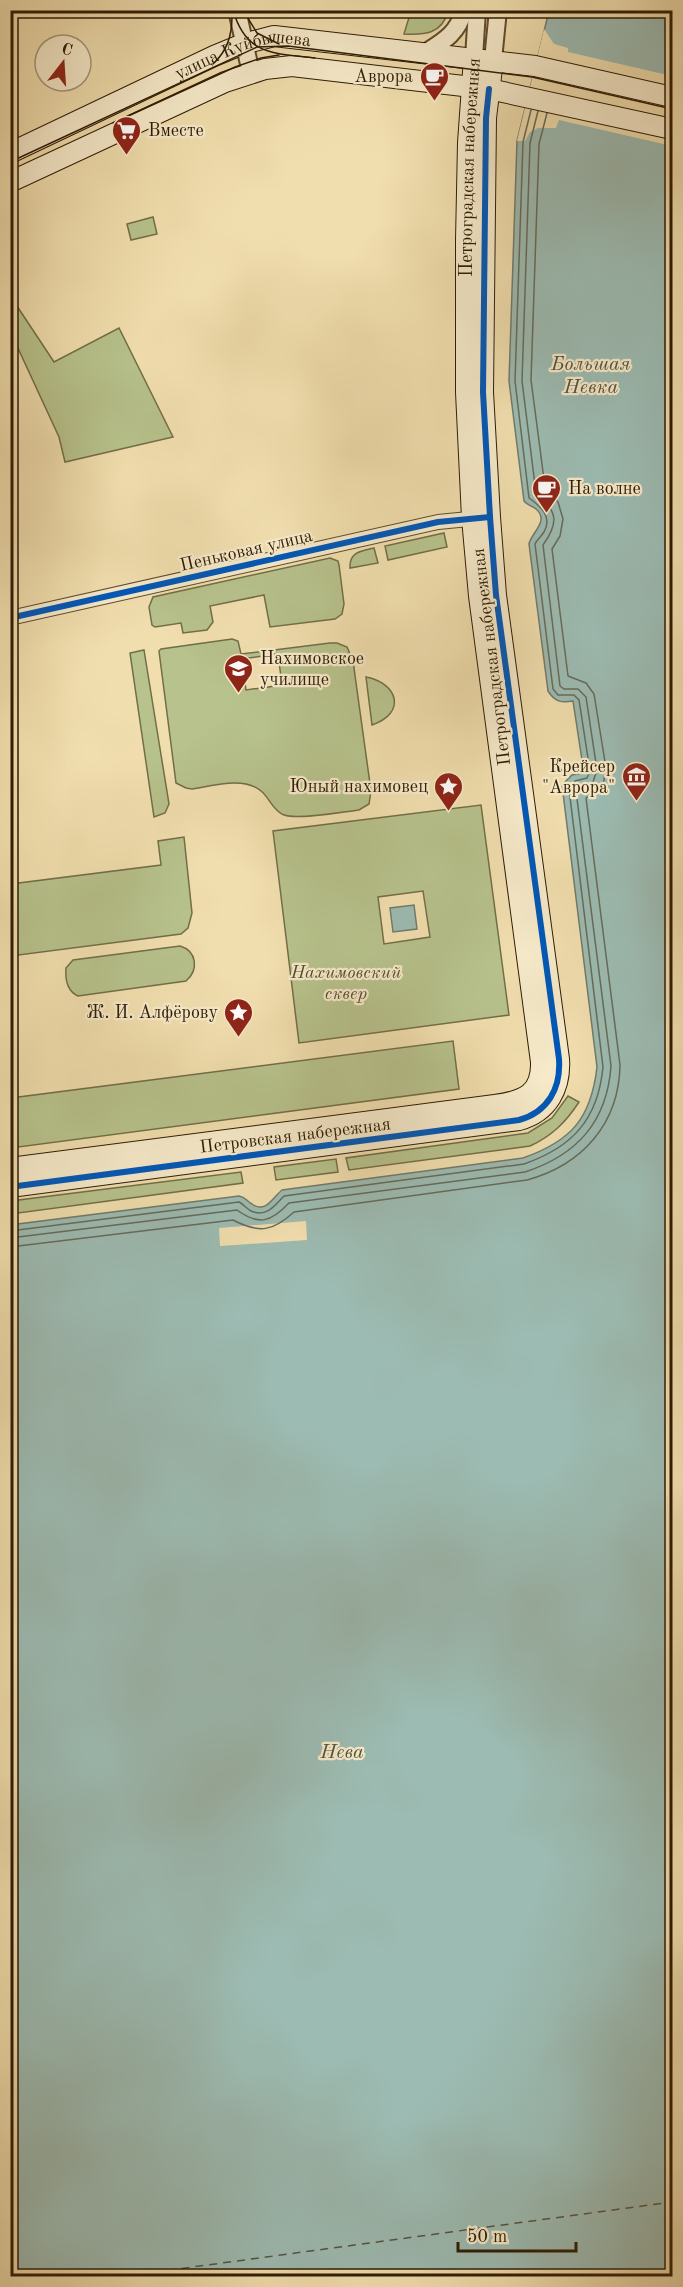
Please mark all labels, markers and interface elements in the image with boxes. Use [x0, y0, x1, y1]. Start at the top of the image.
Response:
street label: улица Куйбышева [172, 28, 312, 83]
north arrow [33, 33, 93, 93]
text: С [59, 41, 74, 60]
street label: Петроградская набережная [458, 58, 484, 277]
cafe icon: Аврора [418, 60, 450, 102]
place label: Аврора [354, 68, 413, 86]
supermarket icon: Вместе [111, 114, 143, 156]
place label: Вместе [148, 122, 204, 140]
water label: Большая Невка [550, 355, 631, 398]
cafe icon: На волне [531, 472, 563, 514]
place label: На волне [568, 480, 641, 498]
street label: Пеньковая улица [178, 527, 314, 575]
street label: Петроградская набережная [470, 547, 514, 767]
place label: Нахимовское училище [260, 650, 364, 689]
school or university icon: Нахимовское училище [223, 652, 255, 694]
place label: Крейсер "Аврора" [542, 758, 615, 797]
museum icon: Крейсер "Аврора" [620, 760, 652, 802]
place icon: Юный нахимовец [433, 770, 465, 812]
place label: Юный нахимовец [290, 778, 428, 796]
park label: Нахимовский сквер [290, 964, 401, 1003]
place icon: Ж. И. Алфёрову [223, 996, 255, 1038]
place label: Ж. И. Алфёрову [86, 1004, 218, 1023]
street label: Петровская набережная [198, 1115, 392, 1157]
water label: Нева [319, 1743, 364, 1763]
scale bar [458, 2215, 576, 2253]
text: 50 m [467, 2228, 507, 2246]

